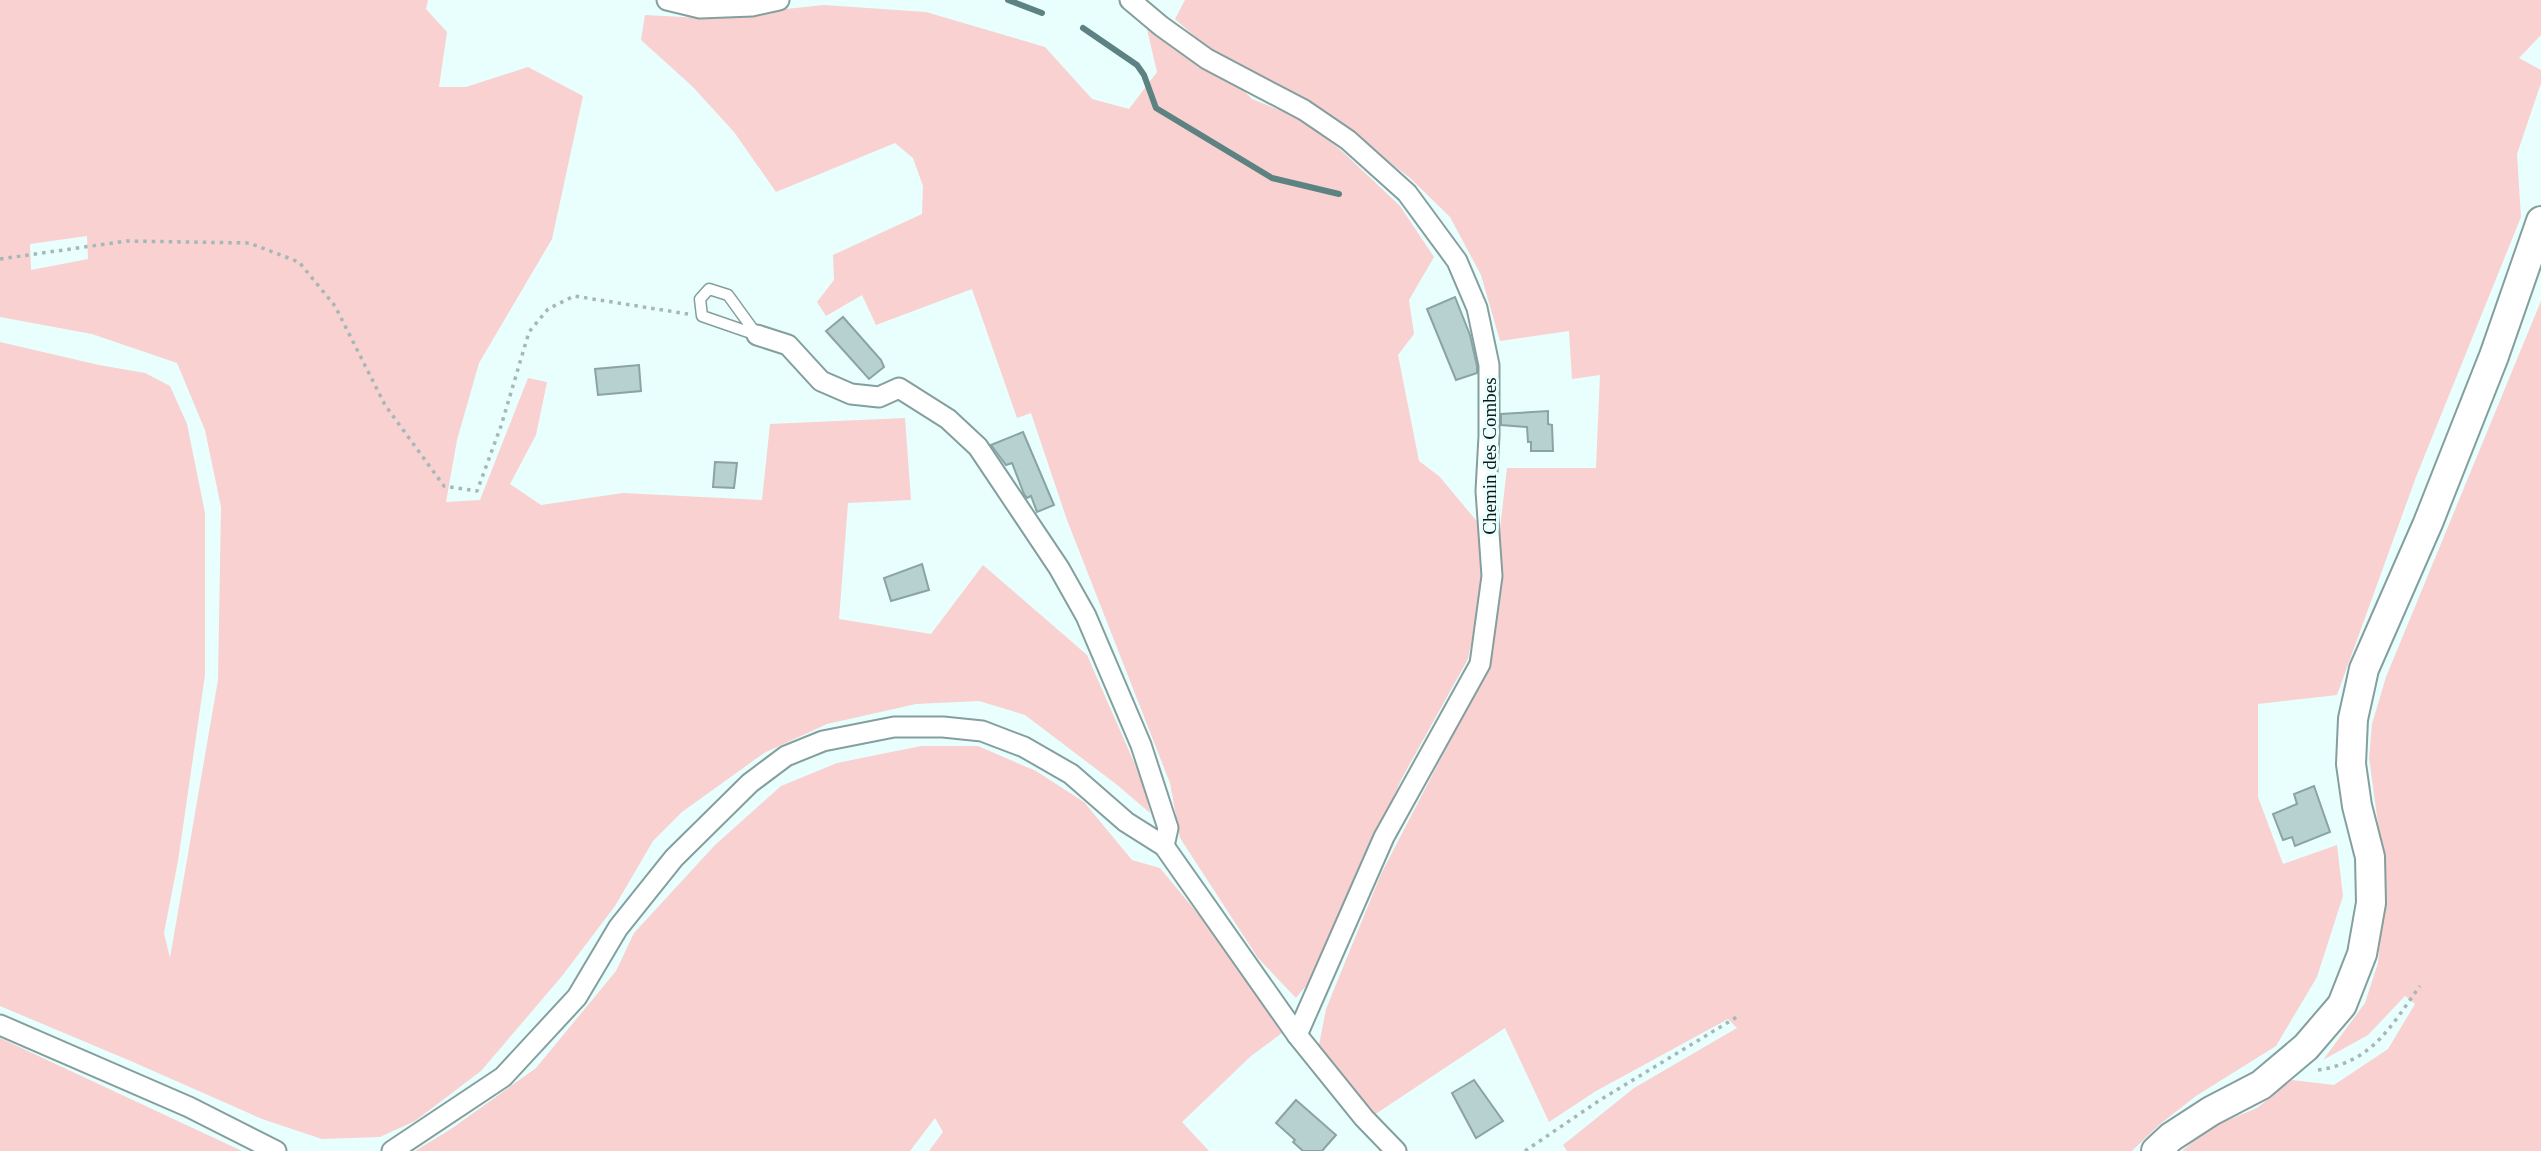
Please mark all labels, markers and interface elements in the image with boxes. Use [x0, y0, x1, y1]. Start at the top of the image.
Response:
street label: Chemin des Combes [1479, 377, 1500, 535]

